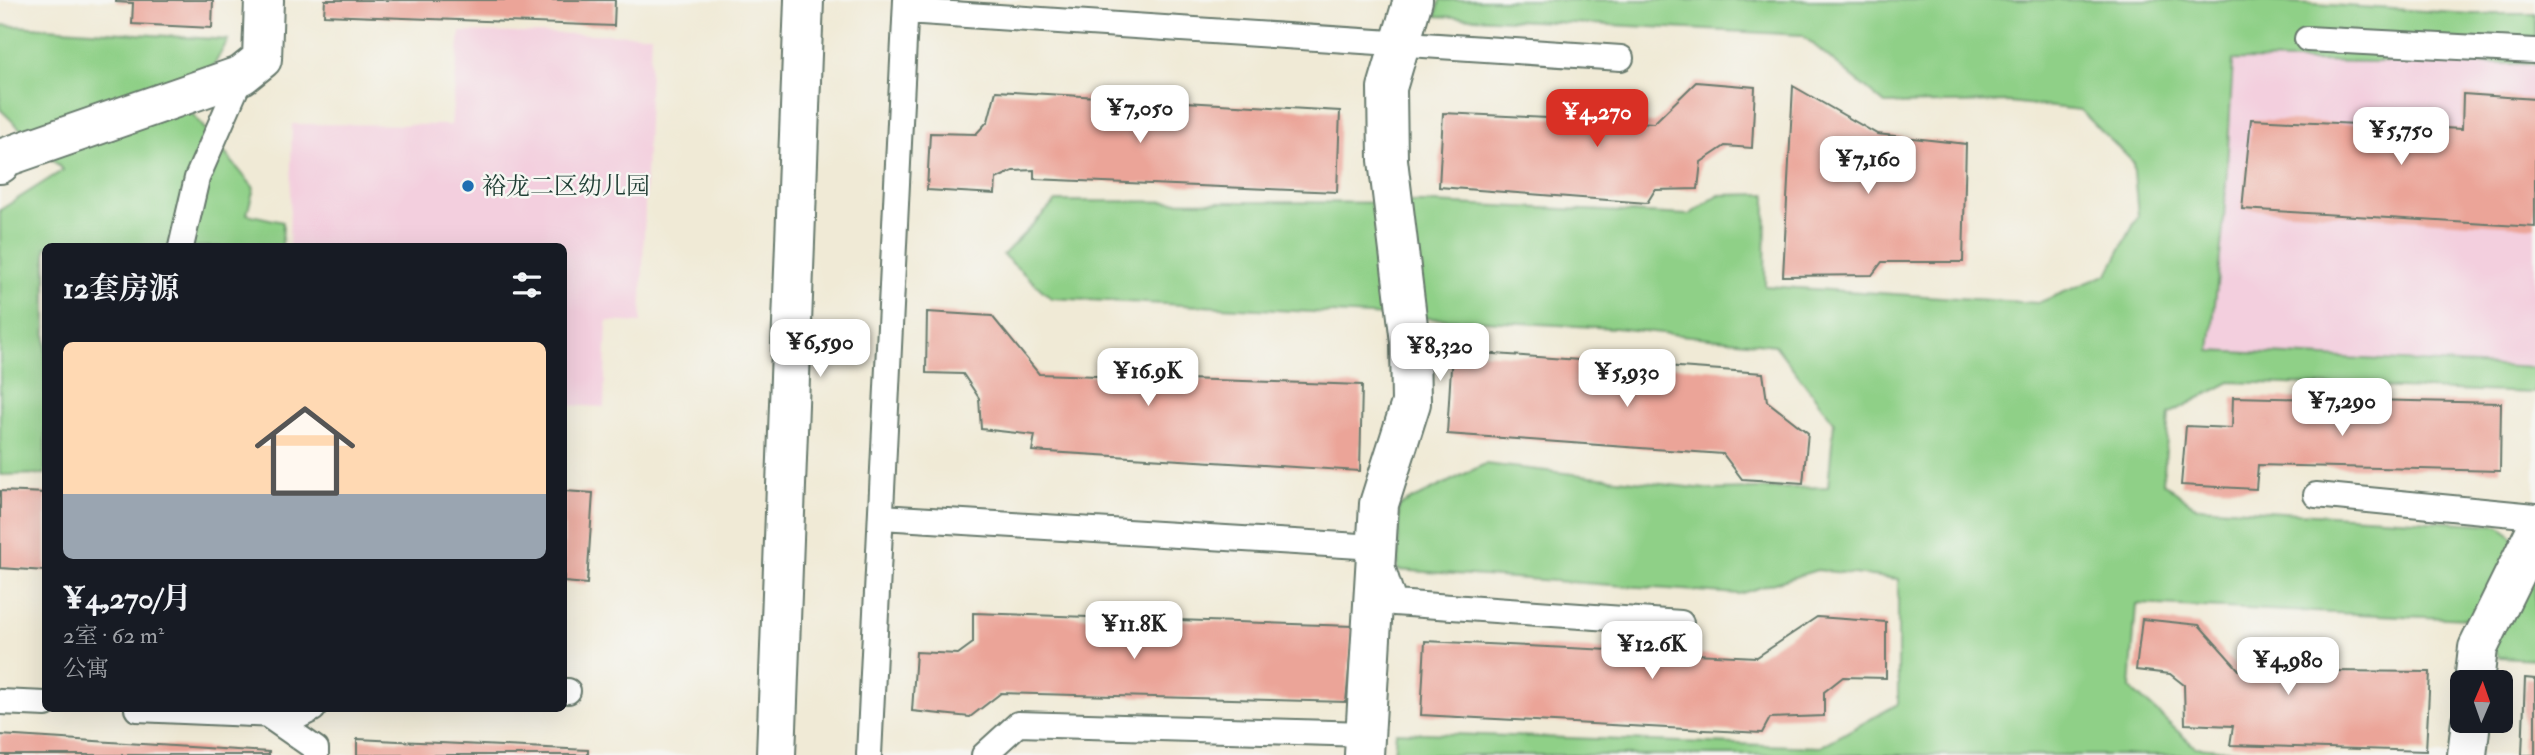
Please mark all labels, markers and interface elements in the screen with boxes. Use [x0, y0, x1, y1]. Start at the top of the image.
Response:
pin: ¥7,050 [1083, 86, 1197, 145]
pin: ¥4,270 [1540, 90, 1654, 149]
text: ¥7,050 [1107, 93, 1173, 122]
text: ¥4,270 [1562, 97, 1632, 126]
pin: ¥5,750 [2344, 108, 2458, 167]
text: ¥5,750 [2369, 115, 2433, 144]
pin: ¥7,160 [1811, 136, 1925, 196]
text: ¥7,160 [1836, 144, 1900, 173]
place label: 裕龙二区幼儿园 [482, 171, 650, 202]
marker: 裕龙二区幼儿园 [460, 178, 476, 194]
icon: filters [508, 266, 546, 304]
text: 12套房源 [63, 270, 179, 307]
pin: ¥6,590 [763, 320, 877, 379]
pin: ¥8,320 [1383, 324, 1497, 383]
text: ¥6,590 [786, 327, 854, 356]
text: ¥8,320 [1407, 331, 1473, 360]
pin: ¥16.9K [1091, 348, 1205, 408]
pin: ¥5,930 [1570, 350, 1684, 409]
text: ¥16.9K [1113, 356, 1183, 385]
text: ¥5,930 [1595, 357, 1659, 386]
pin: ¥7,290 [2285, 378, 2399, 438]
text: ¥7,290 [2308, 386, 2376, 415]
icon: home [242, 388, 368, 514]
text: ¥4,270/月 [63, 580, 191, 617]
pin: ¥11.8K [1077, 602, 1191, 661]
text: ¥11.8K [1101, 609, 1167, 638]
text: 2室 · 62 m² [63, 621, 164, 650]
pin: ¥12.6K [1595, 622, 1709, 681]
text: ¥12.6K [1617, 629, 1687, 658]
pin: ¥4,980 [2231, 638, 2345, 697]
text: ¥4,980 [2253, 645, 2323, 674]
text: 公寓 [63, 654, 109, 683]
north arrow [2450, 670, 2513, 733]
map controls [2450, 670, 2513, 733]

